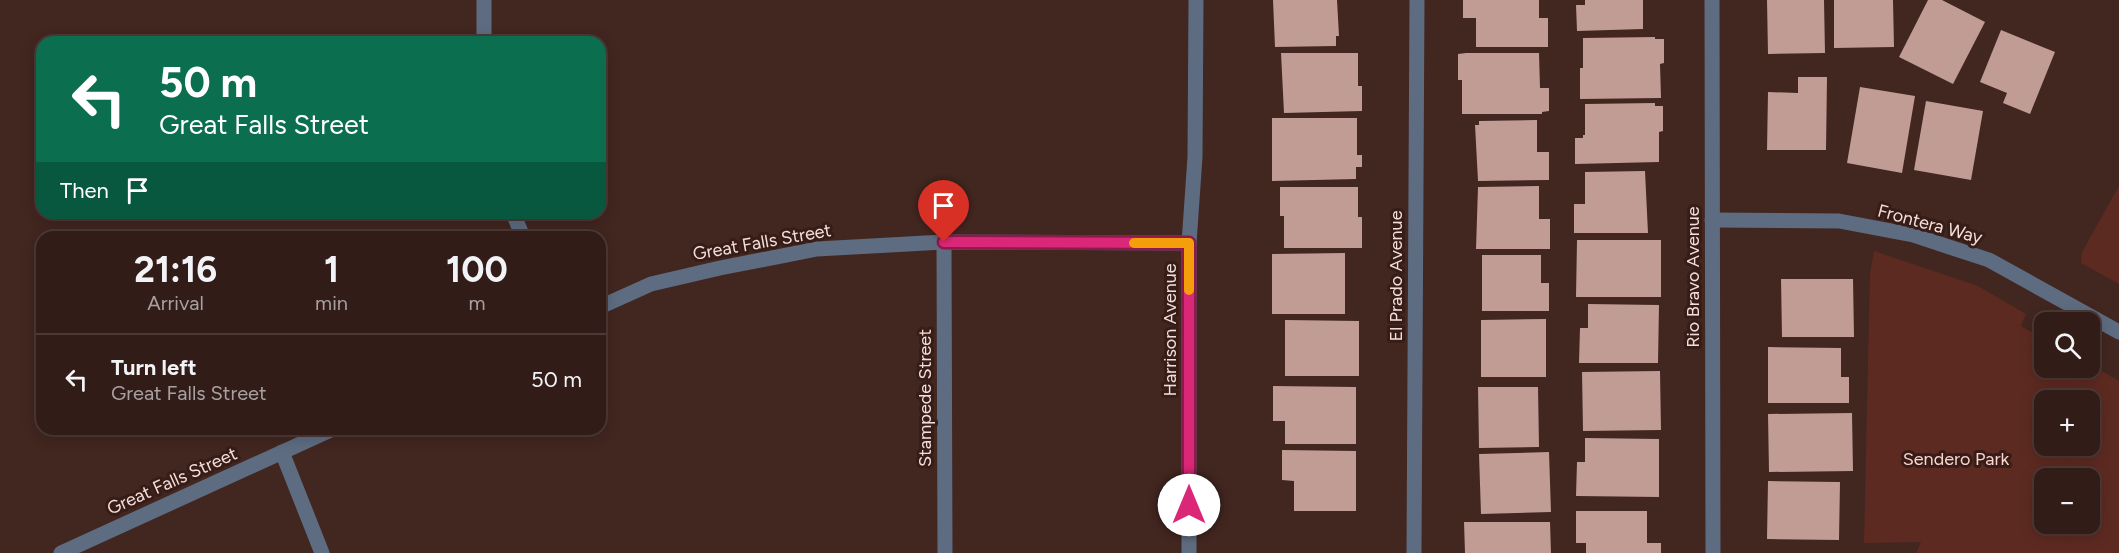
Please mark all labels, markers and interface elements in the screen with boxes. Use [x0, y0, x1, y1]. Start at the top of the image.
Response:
text: 50 m [159, 57, 257, 108]
icon: left [60, 60, 138, 138]
text: Great Falls Street [159, 108, 369, 141]
icon: arrive [121, 174, 154, 207]
text: Then [60, 177, 109, 204]
pin [918, 180, 969, 242]
icon: arrive [927, 189, 960, 222]
street label: Frontera Way [1875, 199, 1985, 249]
street label: Rio Bravo Avenue [1682, 206, 1704, 348]
street label: El Prado Avenue [1385, 210, 1407, 341]
street label: Great Falls Street [691, 219, 833, 265]
text: 21:16 [134, 248, 217, 291]
text: 1 [324, 248, 339, 291]
text: 100 [446, 248, 508, 291]
street label: Harrison Avenue [1159, 263, 1181, 397]
text: Arrival [147, 291, 204, 315]
text: min [315, 291, 348, 315]
text: m [468, 291, 485, 315]
map controls [2034, 312, 2100, 534]
button: search [2034, 312, 2100, 378]
street label: Stampede Street [914, 329, 936, 467]
text: Turn left [111, 354, 197, 381]
icon: left [60, 363, 93, 396]
text: 50 m [531, 366, 582, 393]
text: Great Falls Street [111, 381, 267, 405]
button: + [2034, 390, 2100, 456]
street label: Great Falls Street [104, 442, 241, 520]
park label: Sendero Park [1903, 448, 2010, 470]
button: − [2034, 468, 2100, 534]
position arrow [1157, 473, 1221, 537]

